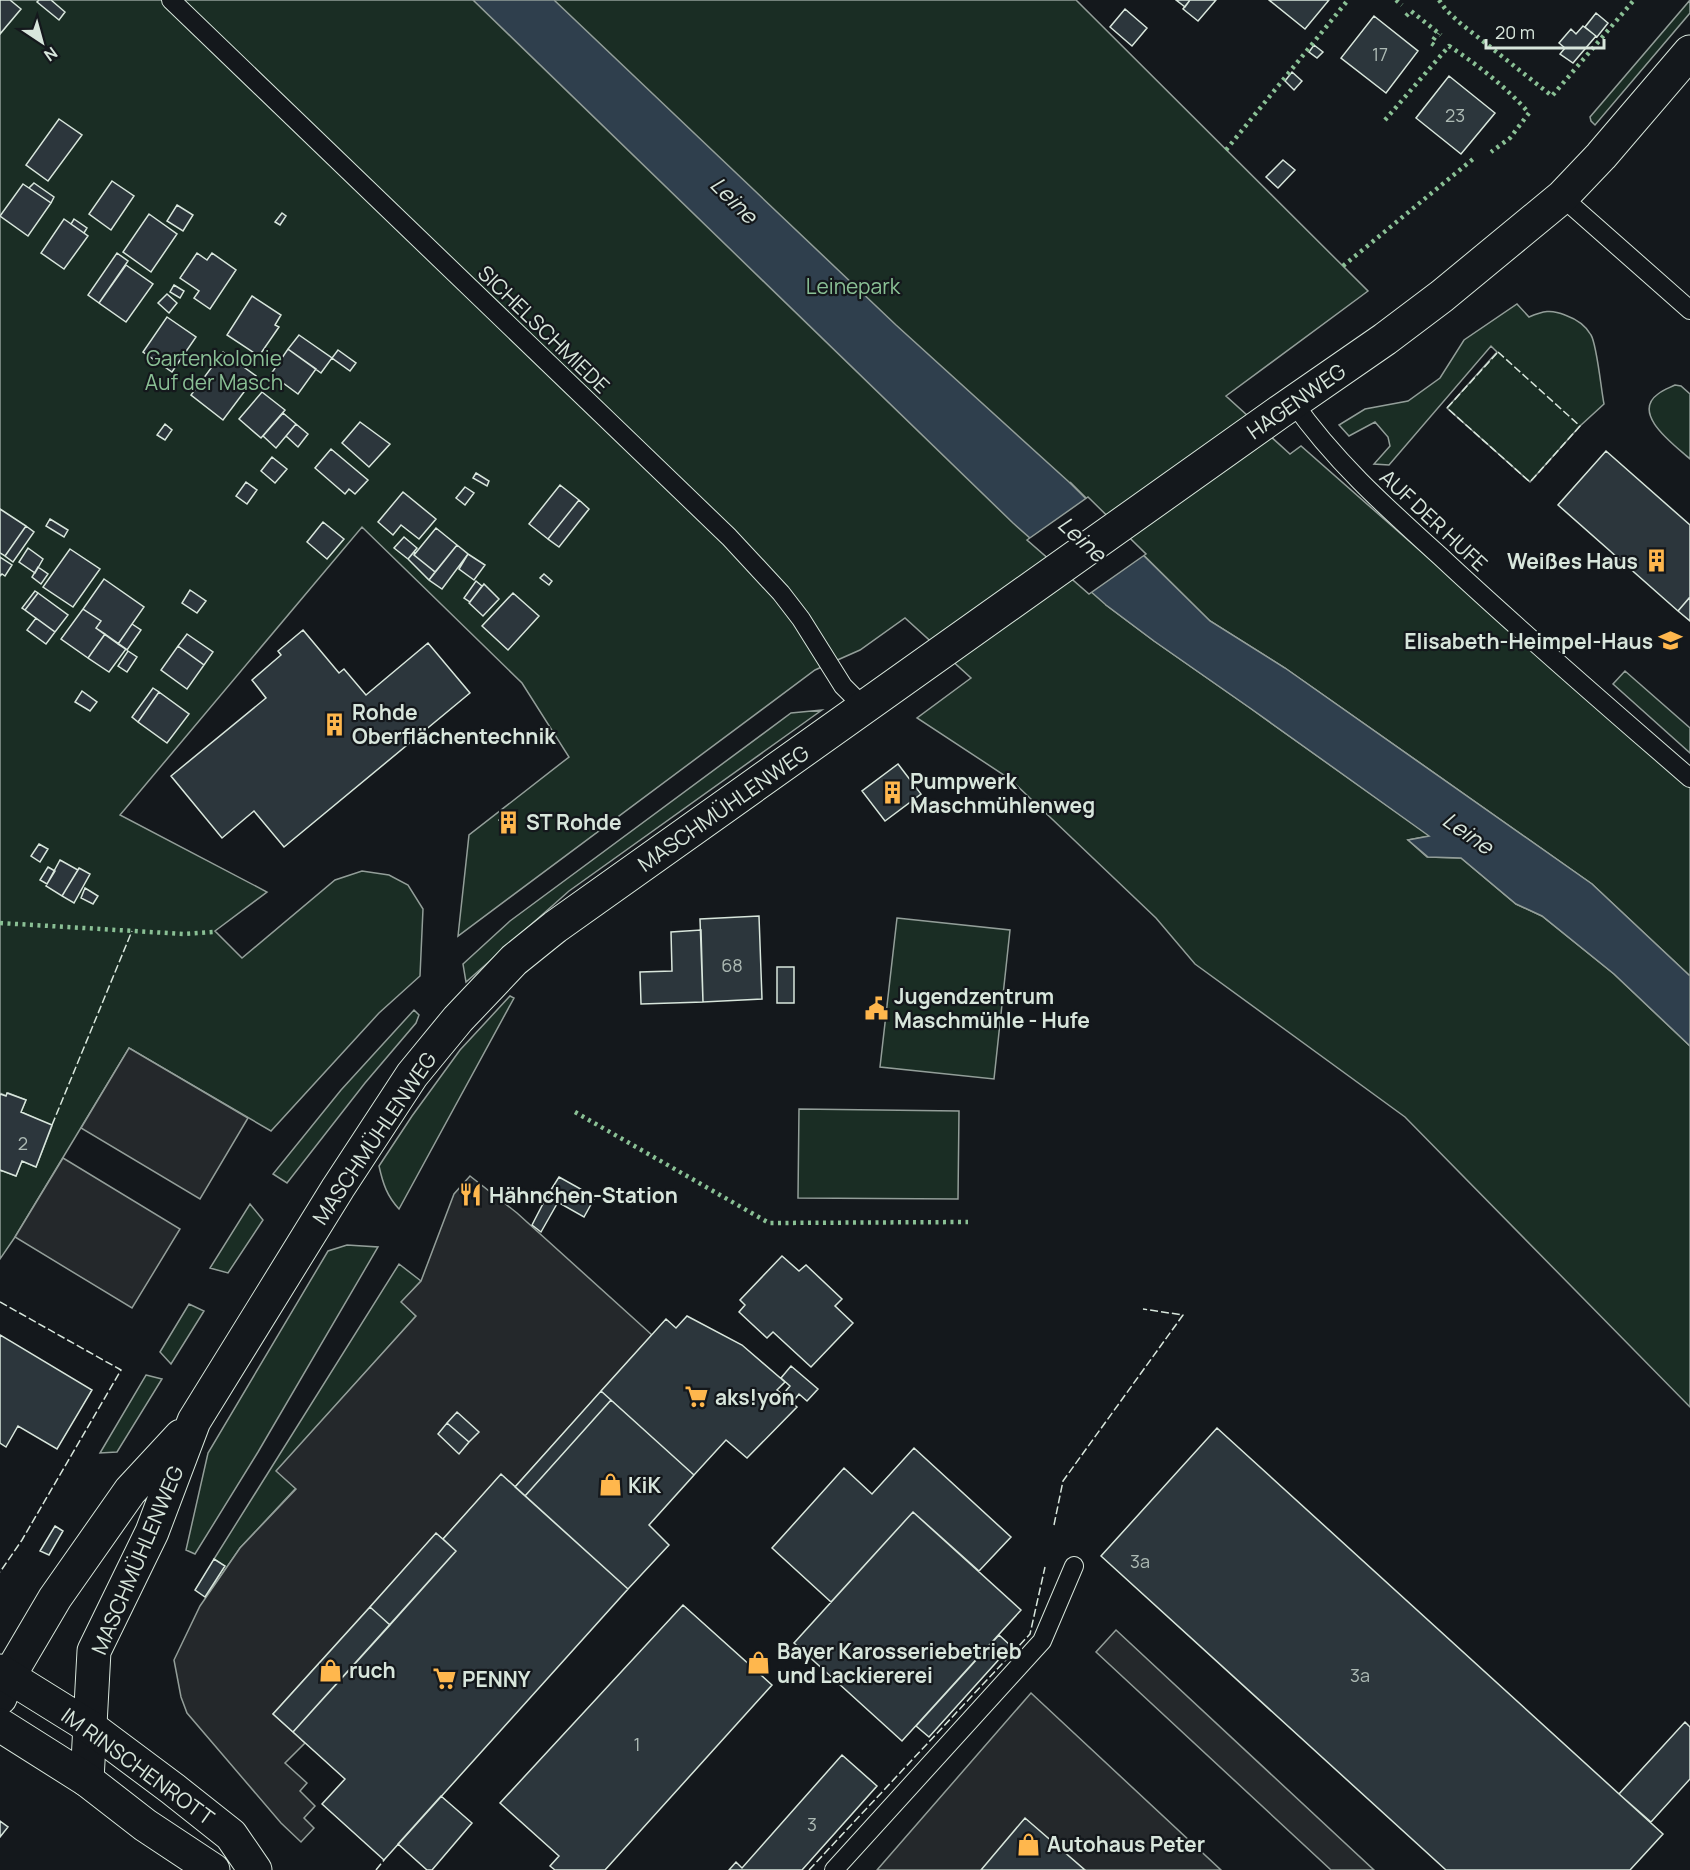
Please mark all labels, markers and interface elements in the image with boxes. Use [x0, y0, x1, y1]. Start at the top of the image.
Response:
north arrow [12, 12, 72, 72]
scale bar [1486, 12, 1604, 50]
text: 20 m [1495, 20, 1535, 44]
text: N [40, 42, 62, 66]
house number: 17 [1372, 42, 1388, 66]
house number: 23 [1445, 103, 1465, 127]
water label: Leine [704, 170, 765, 231]
street label: SICHELSCHMIEDE [472, 259, 616, 399]
park label: Leinepark [806, 272, 901, 300]
park label: Gartenkolonie Auf der Masch [145, 344, 283, 396]
street label: HAGENWEG [1241, 357, 1351, 445]
street label: AUF DER HUFE [1374, 463, 1494, 577]
water label: Leine [1051, 509, 1113, 569]
place label: Weißes Haus [1507, 547, 1638, 575]
building icon: Weißes Haus [1643, 548, 1669, 574]
place label: Elisabeth-Heimpel-Haus [1404, 627, 1653, 655]
school or university icon: Elisabeth-Heimpel-Haus [1658, 628, 1684, 654]
place label: Rohde Oberflächentechnik [352, 698, 556, 750]
building icon: Rohde Oberflächentechnik [321, 711, 347, 737]
street label: MASCHMÜHLENWEG [632, 738, 814, 878]
place label: Pumpwerk Maschmühlenweg [910, 767, 1095, 819]
building icon: Pumpwerk Maschmühlenweg [879, 780, 905, 806]
water label: Leine [1437, 805, 1500, 862]
place label: ST Rohde [526, 808, 622, 836]
building icon: ST Rohde [495, 809, 521, 835]
house number: 68 [721, 953, 743, 977]
place label: Jugendzentrum Maschmühle - Hufe [894, 982, 1090, 1034]
public building icon: Jugendzentrum Maschmühle - Hufe [863, 995, 889, 1021]
street label: MASCHMÜHLENWEG [306, 1046, 442, 1230]
house number: 2 [18, 1131, 28, 1155]
place label: Hähnchen-Station [489, 1181, 678, 1209]
restaurant icon: Hähnchen-Station [458, 1182, 484, 1208]
place label: aks!yon [715, 1383, 795, 1411]
supermarket icon: aks!yon [684, 1384, 710, 1410]
street label: MASCHMÜHLENWEG [85, 1461, 190, 1659]
place label: KiK [628, 1471, 661, 1499]
shop icon: KiK [597, 1472, 623, 1498]
house number: 3a [1130, 1549, 1150, 1573]
place label: Bayer Karosseriebetrieb und Lackiererei [777, 1637, 1022, 1689]
shop icon: Bayer Karosseriebetrieb und Lackiererei [746, 1650, 772, 1676]
place label: ruch [349, 1656, 396, 1684]
shop icon: ruch [318, 1657, 344, 1683]
house number: 3a [1350, 1663, 1370, 1687]
place label: PENNY [462, 1665, 531, 1693]
supermarket icon: PENNY [431, 1666, 457, 1692]
street label: IM RINSCHENROTT [56, 1701, 220, 1831]
house number: 1 [633, 1732, 641, 1756]
house number: 3 [807, 1812, 817, 1836]
place label: Autohaus Peter [1047, 1830, 1205, 1858]
shop icon: Autohaus Peter [1016, 1831, 1042, 1857]

